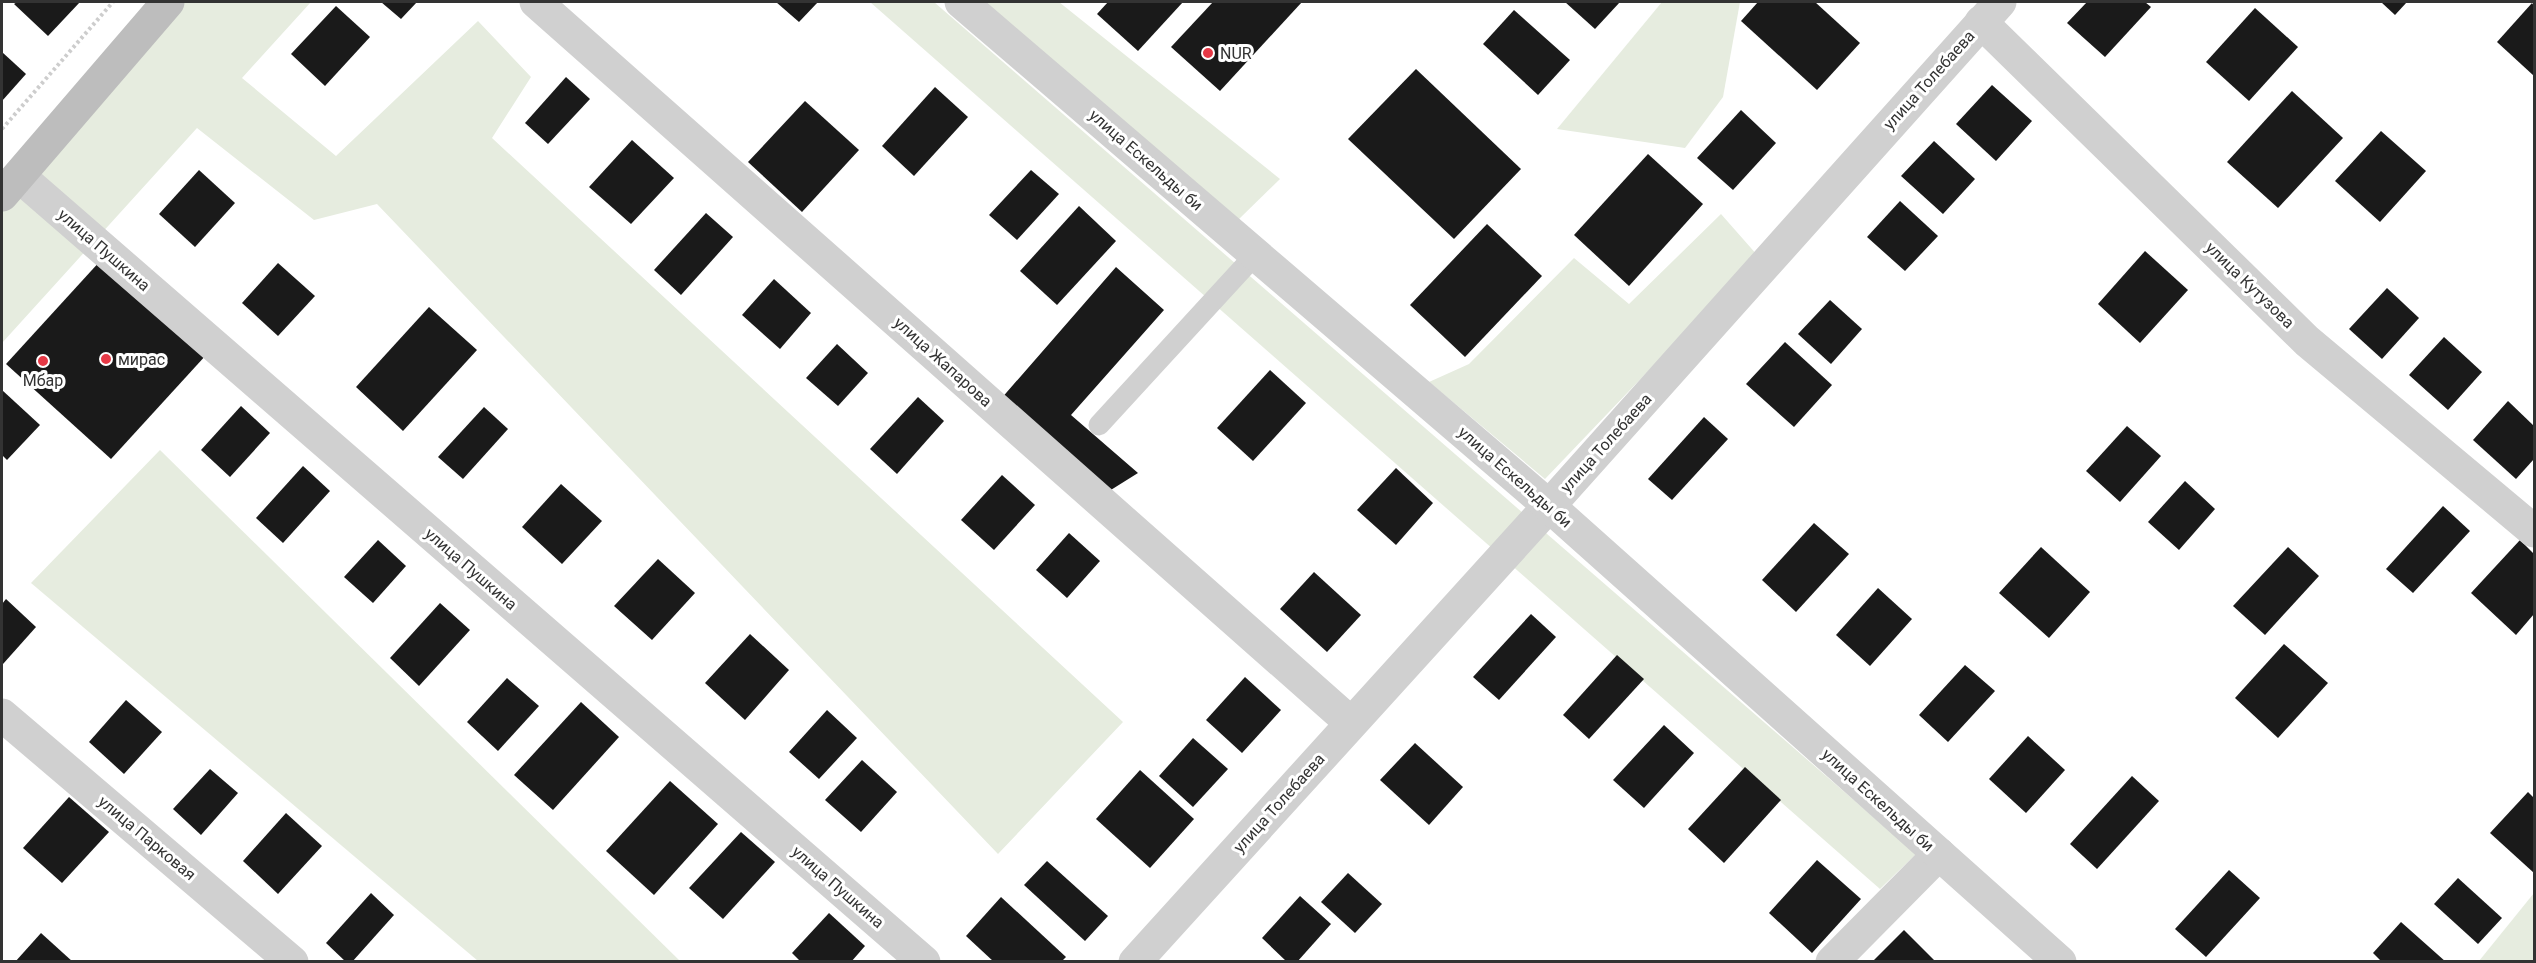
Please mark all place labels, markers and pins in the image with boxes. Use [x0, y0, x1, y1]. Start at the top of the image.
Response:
place label: NUR [1220, 44, 1252, 63]
marker: NUR [1201, 46, 1215, 60]
place label: мирас [118, 350, 165, 369]
marker: мирас [99, 352, 113, 366]
marker: Мбар [36, 354, 50, 368]
place label: Мбар [23, 371, 63, 390]

